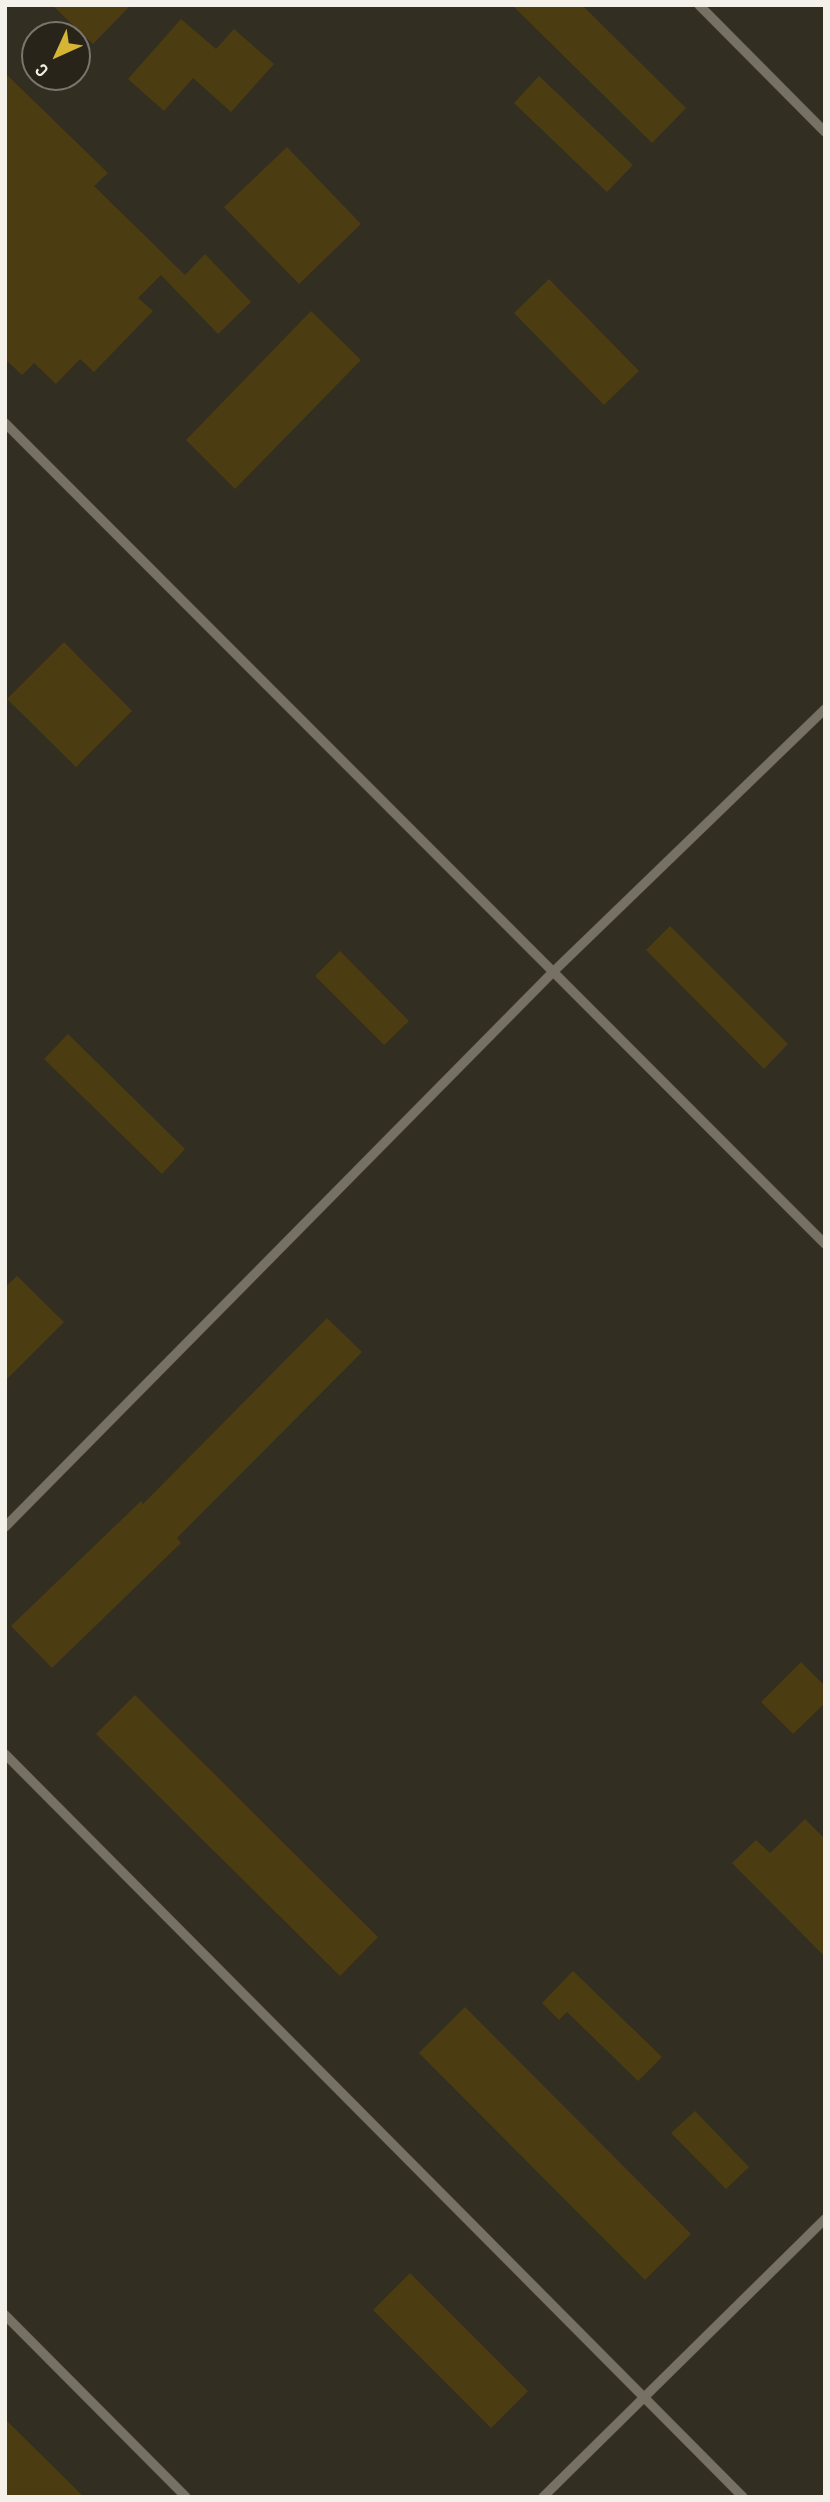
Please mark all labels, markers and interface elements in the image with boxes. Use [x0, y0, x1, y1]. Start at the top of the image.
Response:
north arrow [21, 21, 91, 91]
text: С [31, 58, 54, 81]

